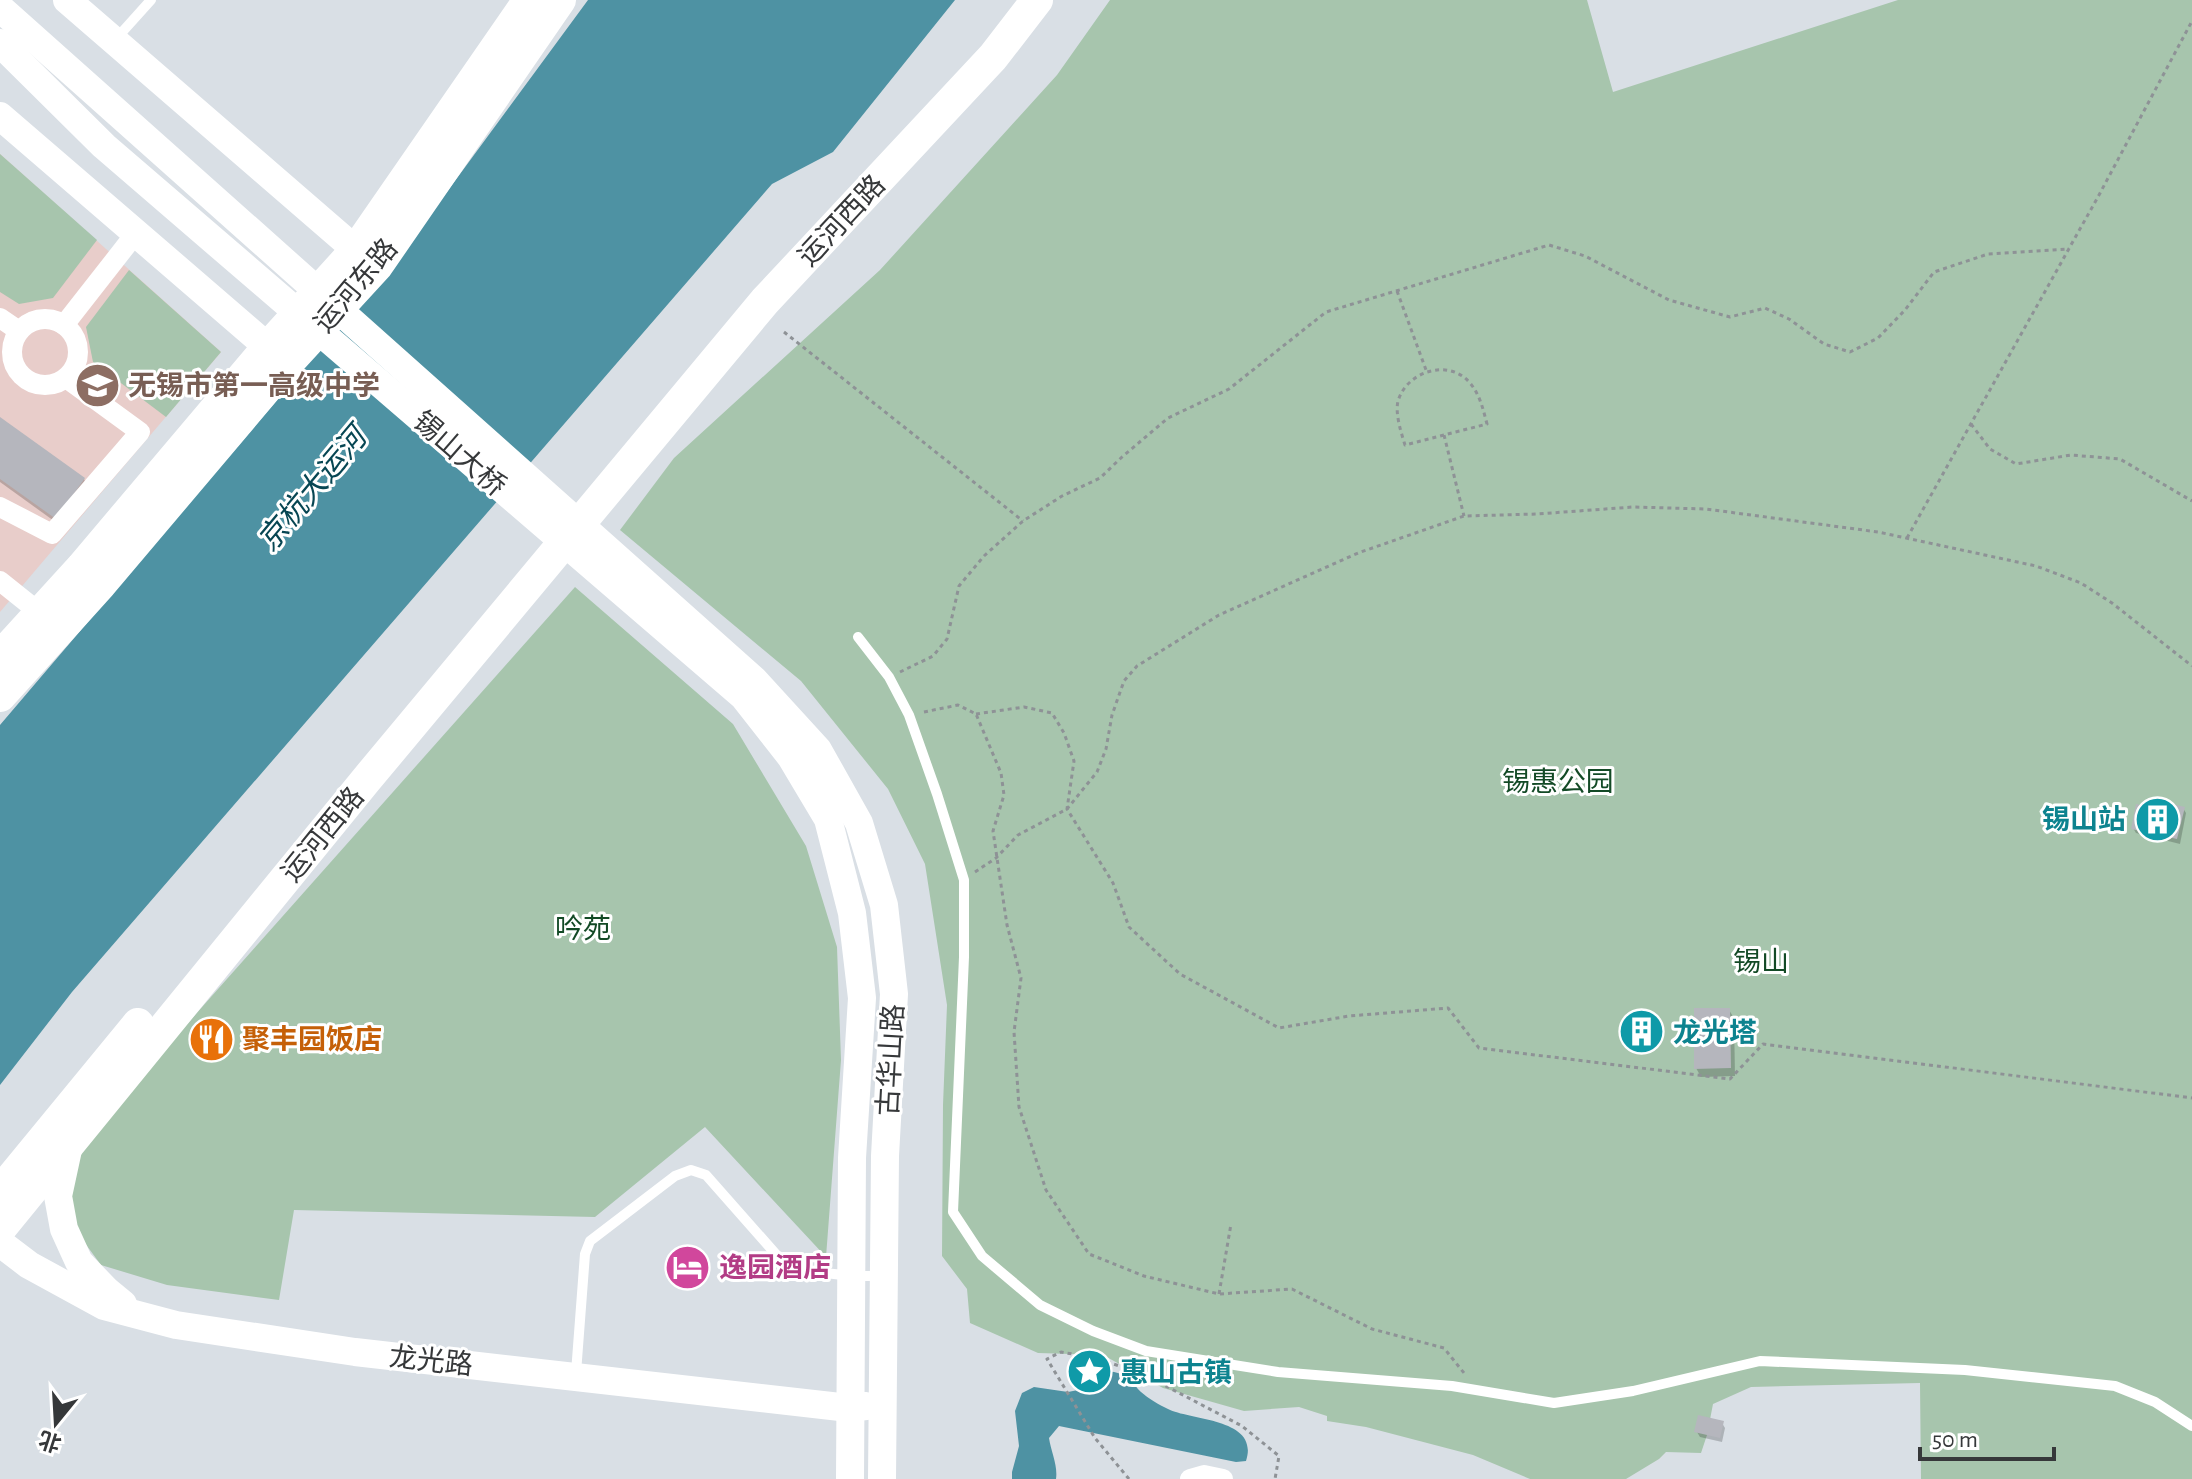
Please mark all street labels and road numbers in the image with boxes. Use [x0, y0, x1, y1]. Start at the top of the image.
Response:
street label: 运河西路 [793, 169, 891, 272]
street label: 运河东路 [308, 233, 403, 338]
street label: 锡山大桥 [407, 406, 511, 502]
street label: 运河西路 [276, 782, 370, 888]
street label: 古华山路 [873, 1003, 909, 1117]
street label: 龙光路 [388, 1342, 474, 1380]

